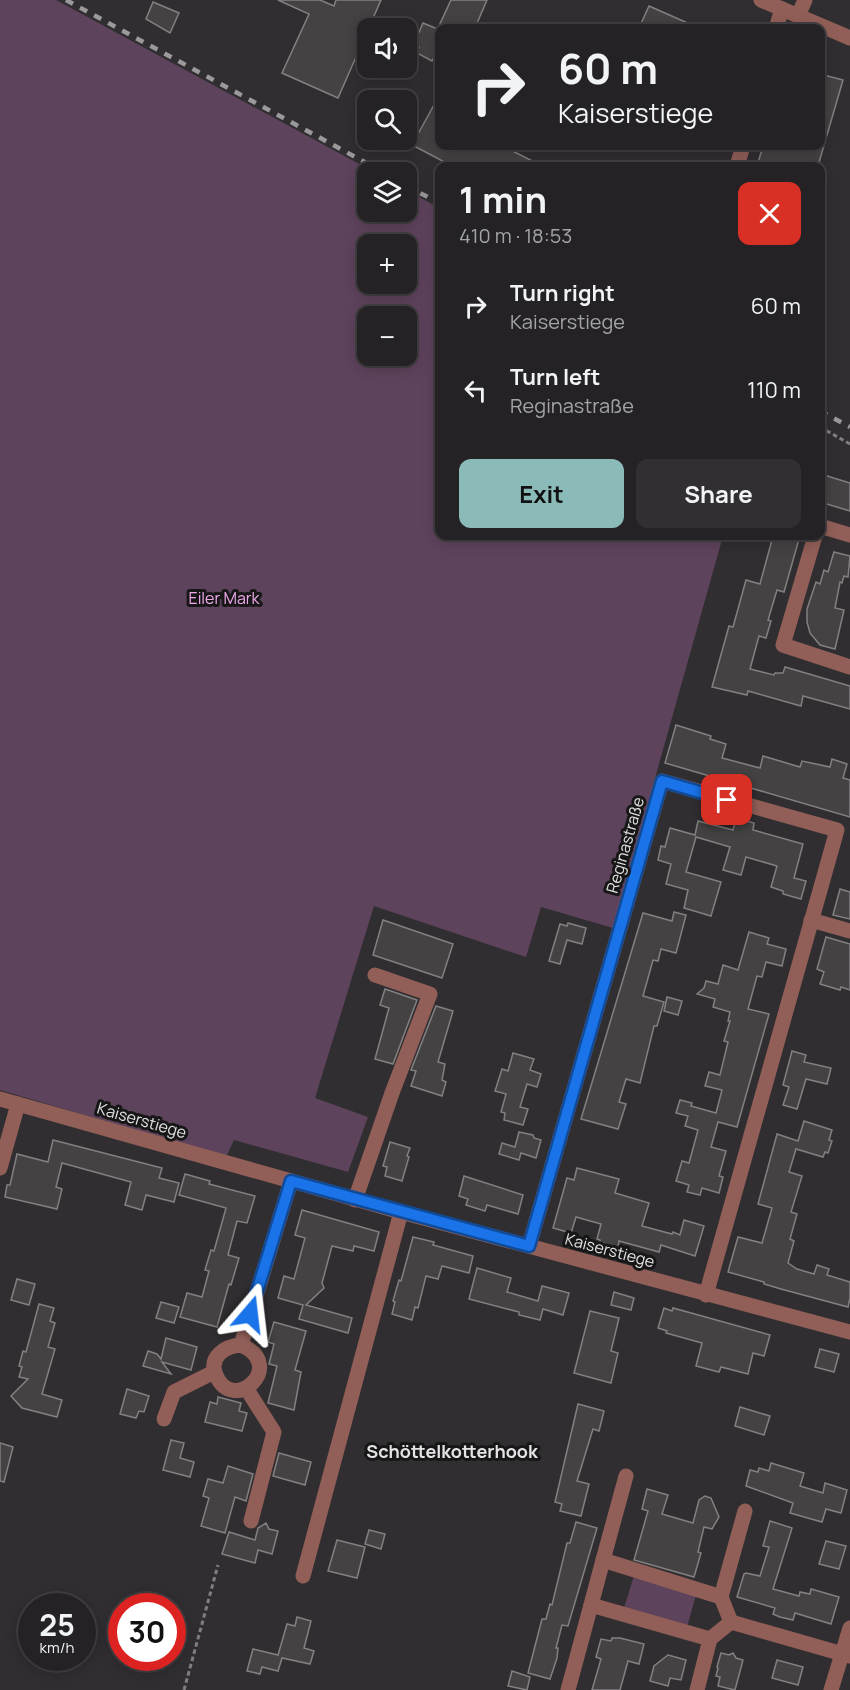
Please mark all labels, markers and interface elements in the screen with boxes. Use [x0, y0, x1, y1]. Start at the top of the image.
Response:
map controls [357, 18, 417, 366]
button: sound [357, 18, 417, 78]
text: 60 m [558, 39, 658, 97]
icon: right [459, 48, 537, 126]
button: search [357, 90, 417, 150]
text: Kaiserstiege [558, 94, 713, 131]
button: layers [357, 162, 417, 222]
text: 1 min [459, 175, 547, 224]
button: close [738, 182, 801, 245]
text: 410 m · 18:53 [459, 222, 572, 249]
button: + [357, 234, 417, 294]
text: Turn right [510, 278, 615, 308]
icon: right [459, 290, 492, 323]
text: 60 m [751, 291, 801, 321]
button: − [357, 306, 417, 366]
text: Kaiserstiege [510, 308, 625, 335]
text: Turn left [510, 362, 600, 392]
icon: left [459, 374, 492, 407]
text: 110 m [747, 375, 801, 405]
text: Reginastraße [510, 392, 634, 419]
button: Exit [459, 459, 624, 528]
button: Share [636, 459, 801, 528]
park label: Eiler Mark [189, 587, 261, 609]
pin [701, 774, 752, 825]
icon: arrive [710, 783, 743, 816]
street label: Reginastraße [601, 794, 649, 896]
street label: Kaiserstiege [95, 1097, 189, 1143]
street label: Kaiserstiege [563, 1227, 657, 1273]
position arrow [218, 1282, 282, 1346]
district label: Schöttelkotterhook [366, 1439, 539, 1463]
speed limit sign: 30 [108, 1593, 186, 1671]
text: 25 [39, 1604, 75, 1645]
text: km/h [40, 1637, 74, 1658]

